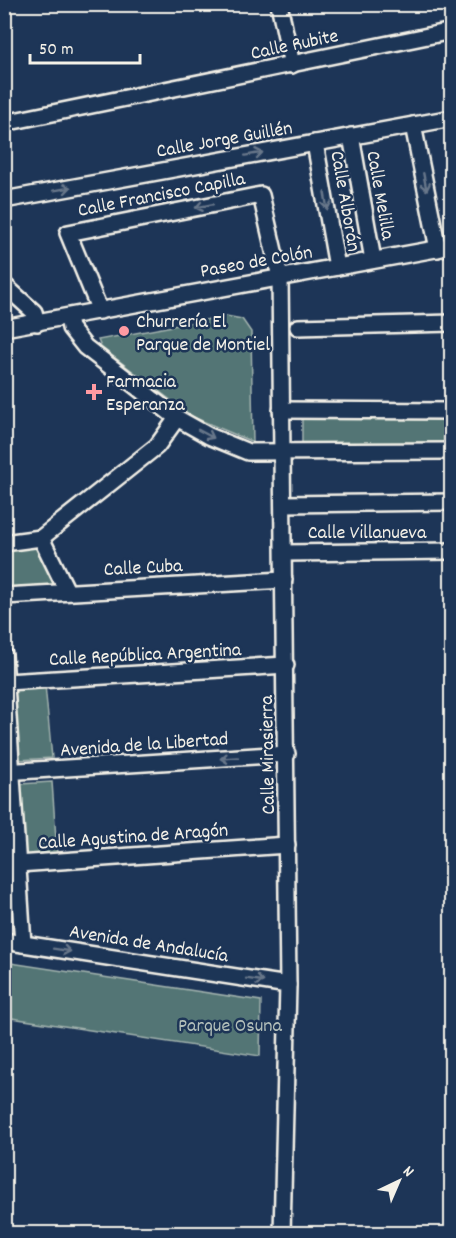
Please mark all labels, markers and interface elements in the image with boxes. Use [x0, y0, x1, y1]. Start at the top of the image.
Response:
street label: Calle Rubite [248, 23, 341, 69]
scale bar [30, 27, 140, 65]
text: 50 m [39, 38, 74, 63]
street label: Calle Jorge Guillén [154, 115, 295, 167]
one-way arrow [244, 148, 263, 159]
street label: Calle Alborán [321, 149, 367, 254]
street label: Calle Melilla [357, 149, 401, 243]
street label: Calle Francisco Capilla [76, 166, 248, 226]
one-way arrow [420, 172, 431, 191]
one-way arrow [52, 184, 71, 195]
one-way arrow [320, 190, 331, 210]
one-way arrow [195, 201, 214, 212]
street label: Paseo de Colón [198, 239, 315, 287]
place label: Churrería El Parque de Montiel [136, 309, 270, 360]
marker: Churrería El Parque de Montiel [117, 324, 131, 338]
place label: Farmacia Esperanza [106, 369, 185, 420]
marker: Farmacia Esperanza [87, 385, 101, 399]
one-way arrow [196, 429, 214, 440]
street label: Calle Villanueva [308, 520, 427, 548]
street label: Calle Cuba [103, 553, 184, 585]
street label: Calle República Argentina [48, 637, 243, 675]
street label: Calle Mirasierra [254, 694, 284, 815]
street label: Avenida de la Libertad [59, 726, 229, 766]
one-way arrow [219, 753, 239, 764]
street label: Calle Agustina de Aragón [37, 817, 229, 859]
street label: Avenida de Andalucía [67, 919, 231, 971]
one-way arrow [52, 945, 72, 956]
one-way arrow [245, 974, 264, 985]
park label: Parque Osuna [178, 1013, 283, 1041]
north arrow [369, 1151, 429, 1211]
text: N [397, 1161, 419, 1183]

